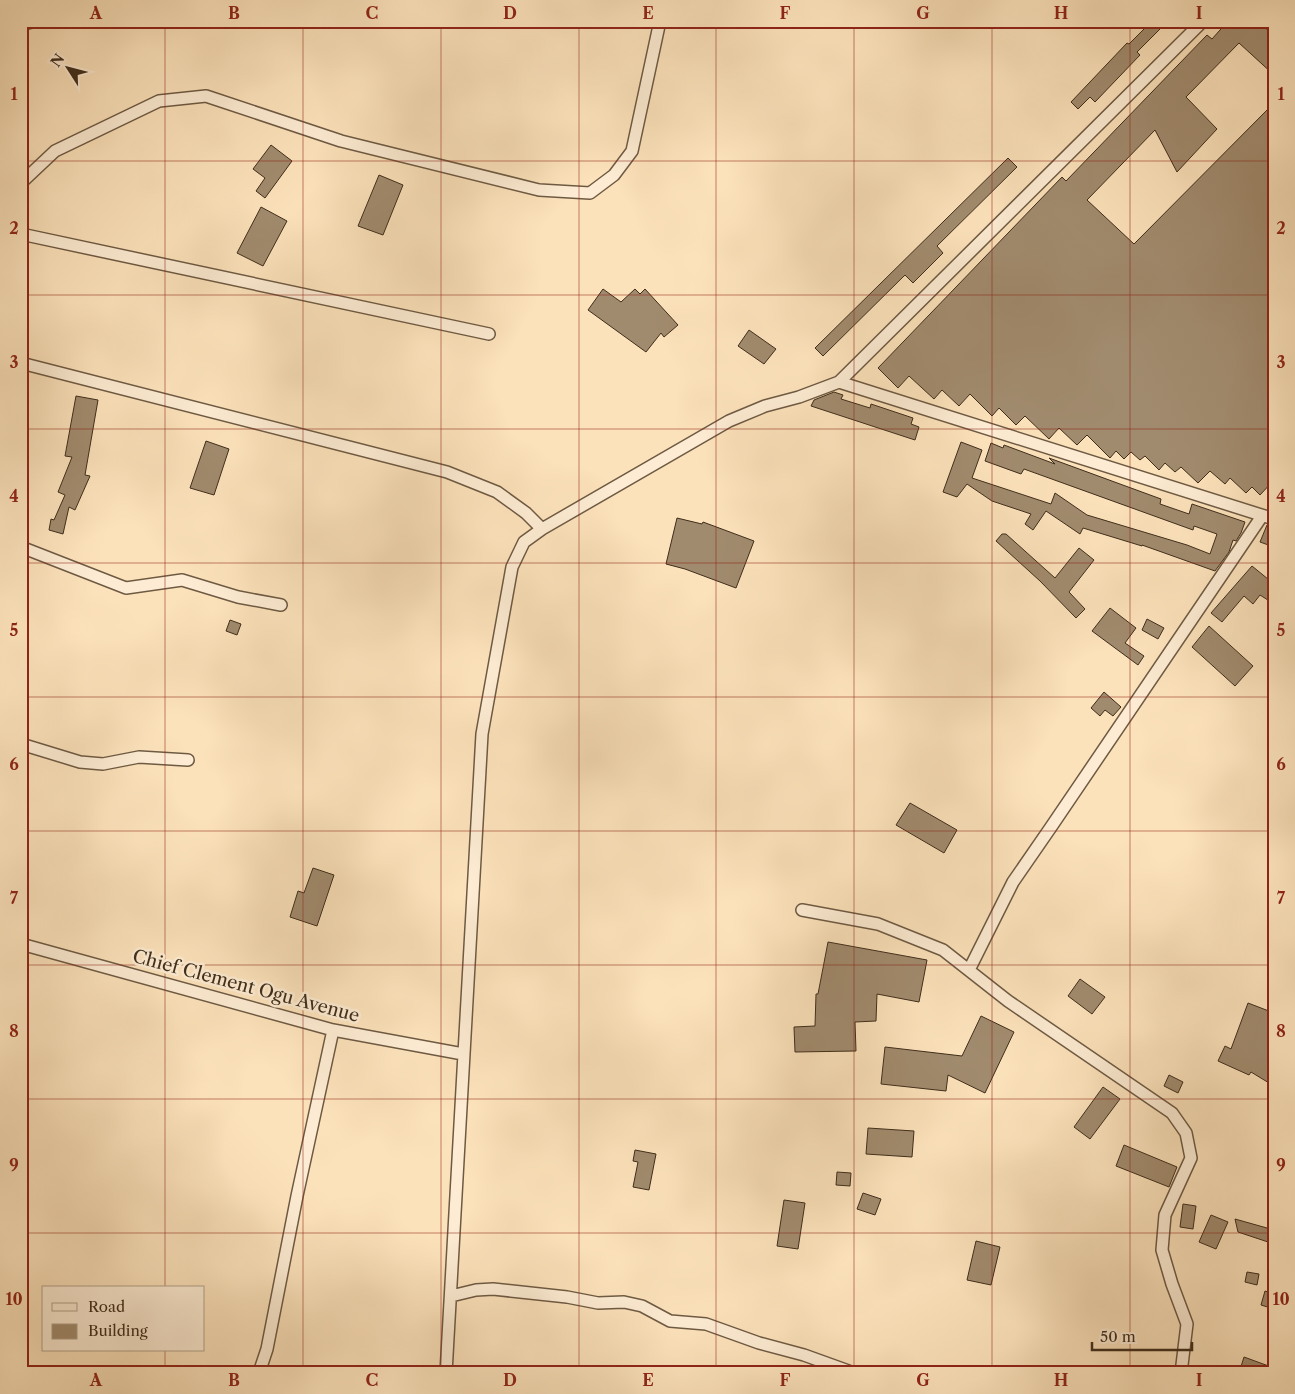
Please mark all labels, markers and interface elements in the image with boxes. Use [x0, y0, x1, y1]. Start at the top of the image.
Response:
text: A [89, 3, 103, 23]
text: B [228, 3, 240, 23]
text: C [366, 3, 378, 23]
text: D [503, 3, 517, 23]
text: E [642, 3, 654, 23]
text: F [780, 3, 791, 23]
text: G [916, 3, 930, 23]
text: H [1054, 3, 1068, 23]
text: I [1196, 3, 1203, 23]
north arrow [42, 42, 92, 92]
text: N [47, 50, 68, 71]
text: 1 [10, 84, 18, 104]
text: 1 [1277, 84, 1285, 104]
text: 2 [9, 218, 19, 238]
text: 2 [1276, 218, 1286, 238]
text: 3 [9, 352, 19, 372]
text: 3 [1276, 352, 1286, 372]
text: 4 [9, 486, 19, 506]
text: 4 [1276, 486, 1286, 506]
text: 5 [10, 620, 19, 640]
text: 5 [1277, 620, 1286, 640]
text: 6 [9, 754, 19, 774]
text: 6 [1276, 754, 1286, 774]
text: 7 [10, 888, 19, 908]
text: 7 [1277, 888, 1286, 908]
street label: Chief Clement Ogu Avenue [130, 945, 362, 1027]
text: 8 [9, 1021, 19, 1041]
text: 8 [1276, 1021, 1286, 1041]
text: 9 [9, 1155, 19, 1175]
text: 9 [1276, 1155, 1286, 1175]
legend [42, 1286, 205, 1352]
text: 10 [5, 1289, 23, 1309]
text: 10 [1272, 1289, 1290, 1309]
text: Road [88, 1297, 125, 1316]
scale bar [1092, 1319, 1192, 1351]
text: Building [88, 1321, 148, 1340]
text: 50 m [1100, 1327, 1136, 1346]
text: A [89, 1370, 103, 1390]
text: B [228, 1370, 240, 1390]
text: C [366, 1370, 378, 1390]
text: D [503, 1370, 517, 1390]
text: E [642, 1370, 654, 1390]
text: F [780, 1370, 791, 1390]
text: G [916, 1370, 930, 1390]
text: H [1054, 1370, 1068, 1390]
text: I [1196, 1370, 1203, 1390]

